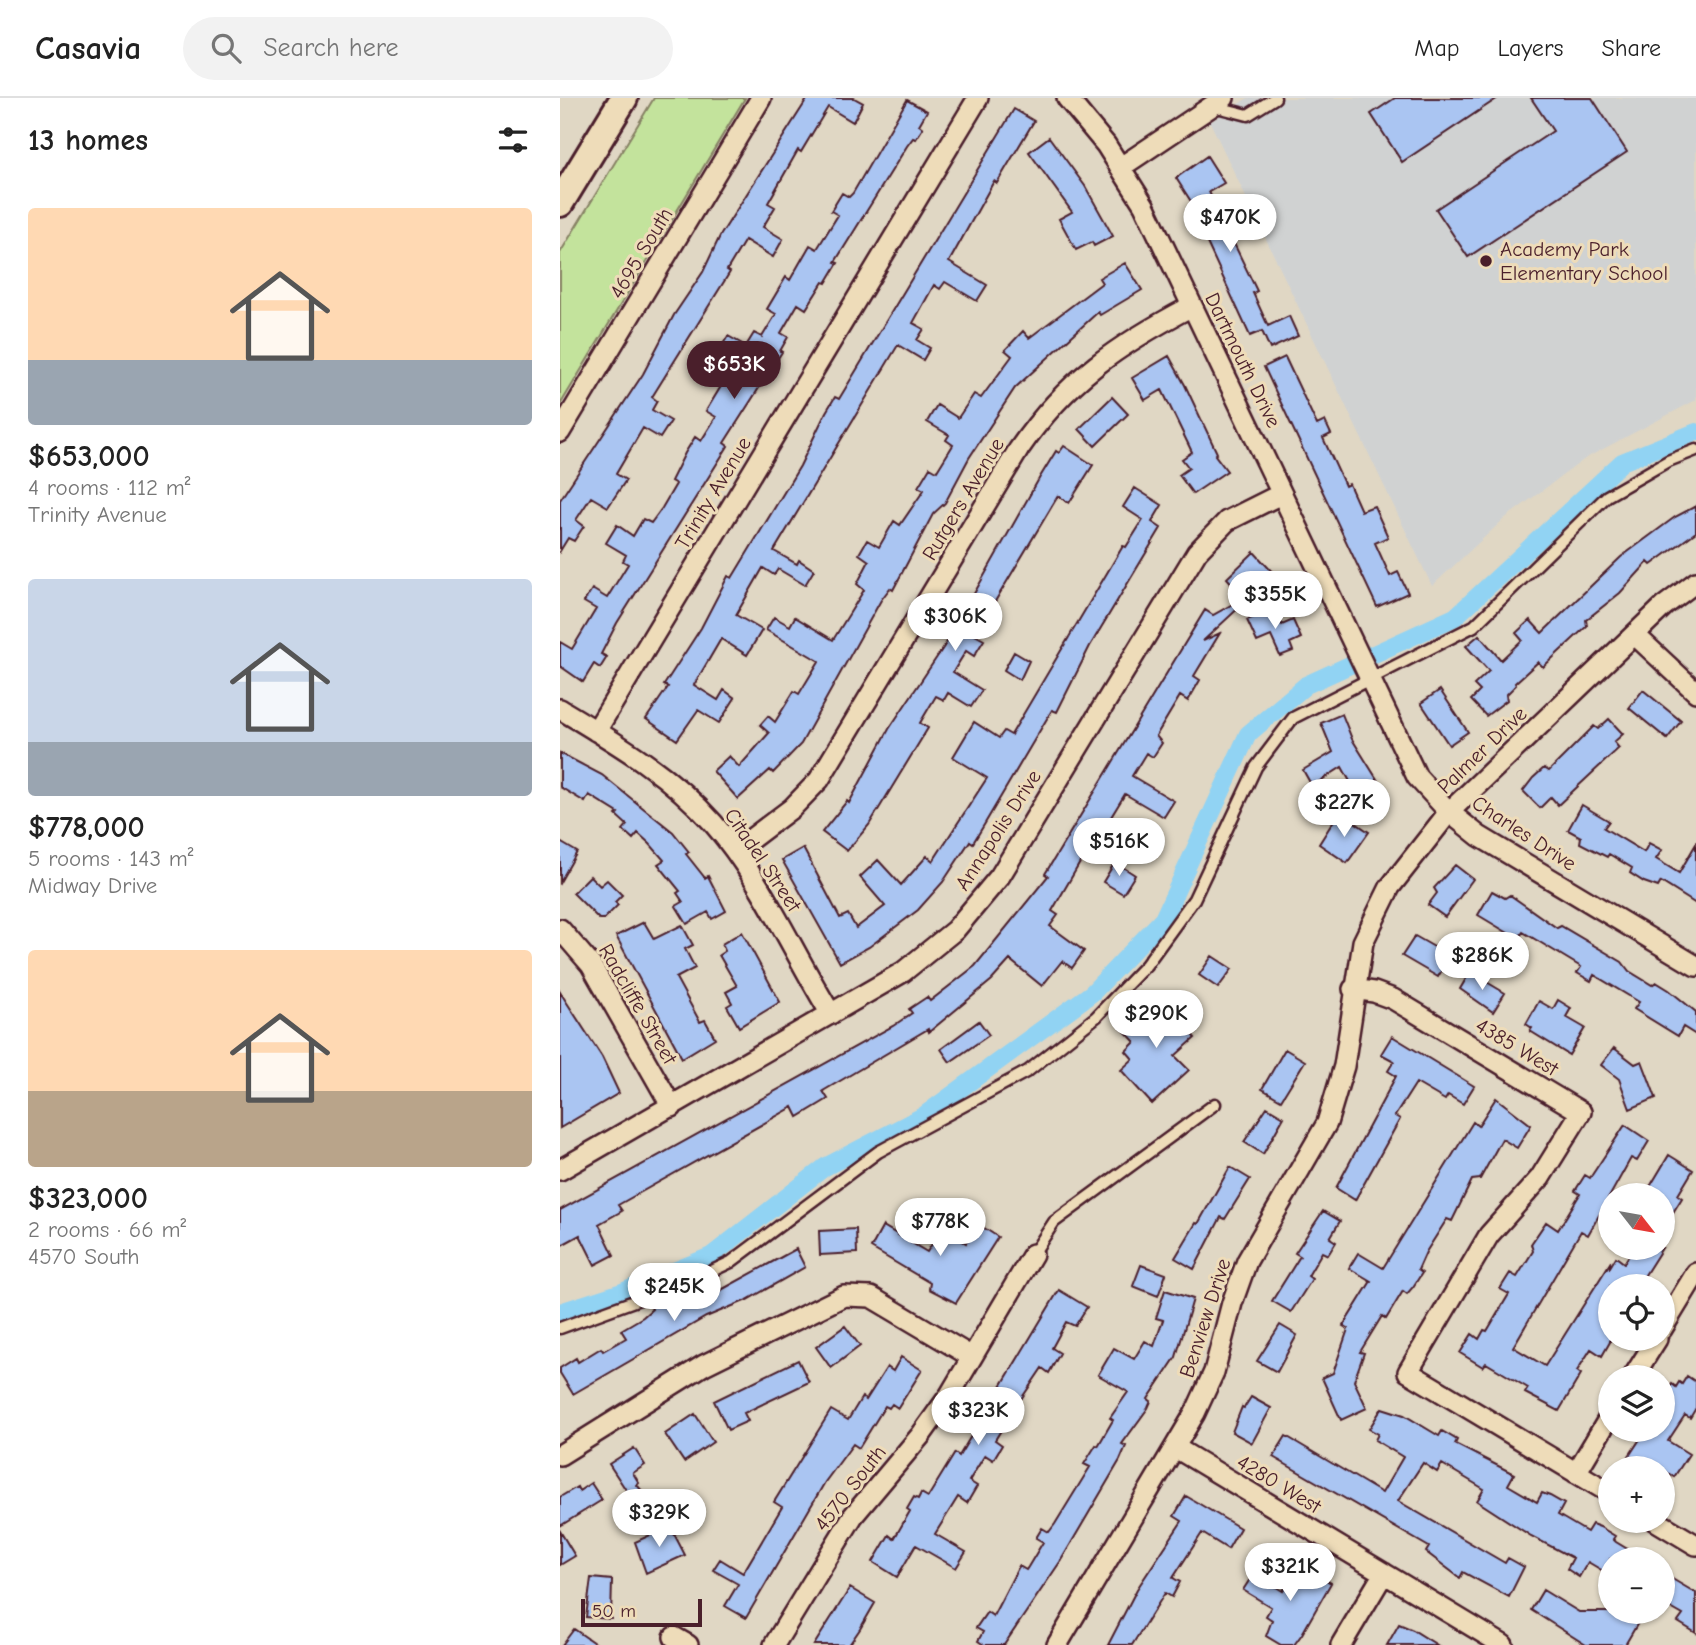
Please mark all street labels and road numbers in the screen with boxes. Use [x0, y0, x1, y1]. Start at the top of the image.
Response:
street label: 4695 South [604, 203, 678, 303]
street label: Dartmouth Drive [1200, 289, 1286, 431]
street label: Trinity Avenue [670, 432, 756, 554]
street label: Rutgers Avenue [917, 434, 1009, 564]
street label: Palmer Drive [1432, 702, 1532, 798]
street label: Annapolis Drive [950, 765, 1046, 895]
street label: Charles Drive [1467, 790, 1581, 876]
street label: Citadel Street [720, 804, 807, 917]
street label: Radcliffe Street [594, 939, 683, 1069]
street label: 4385 West [1471, 1013, 1563, 1081]
street label: Benview Drive [1174, 1255, 1236, 1381]
street label: 4570 South [809, 1440, 891, 1536]
street label: 4280 West [1233, 1450, 1326, 1519]

